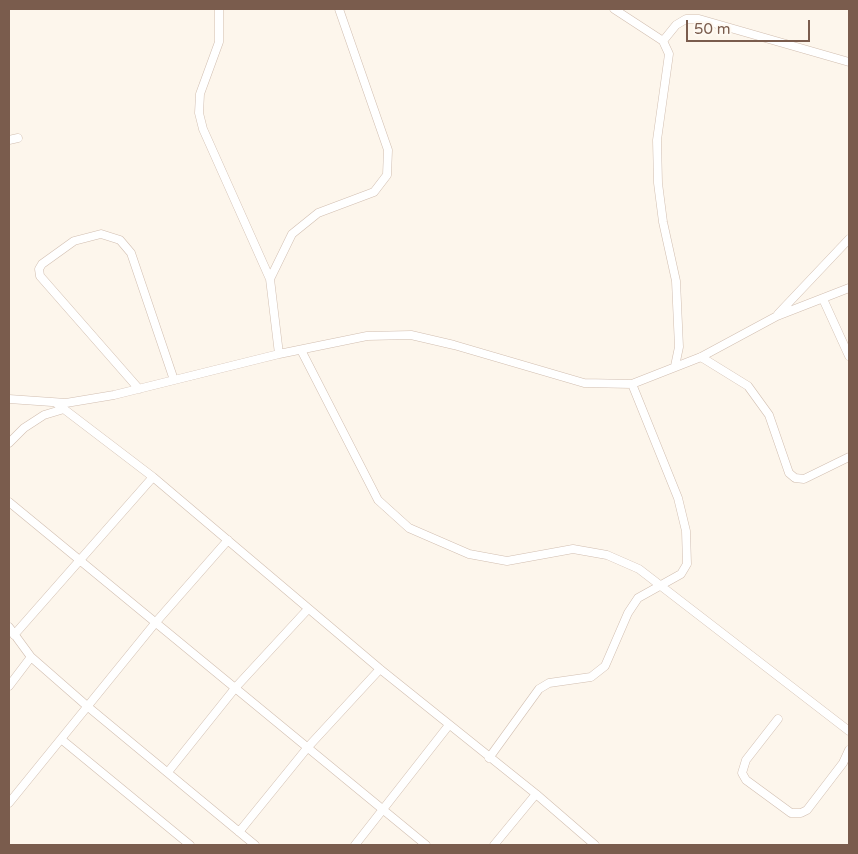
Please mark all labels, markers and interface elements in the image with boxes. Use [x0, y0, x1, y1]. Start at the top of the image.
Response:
scale bar [688, 10, 812, 42]
text: 50 m [694, 20, 731, 38]

